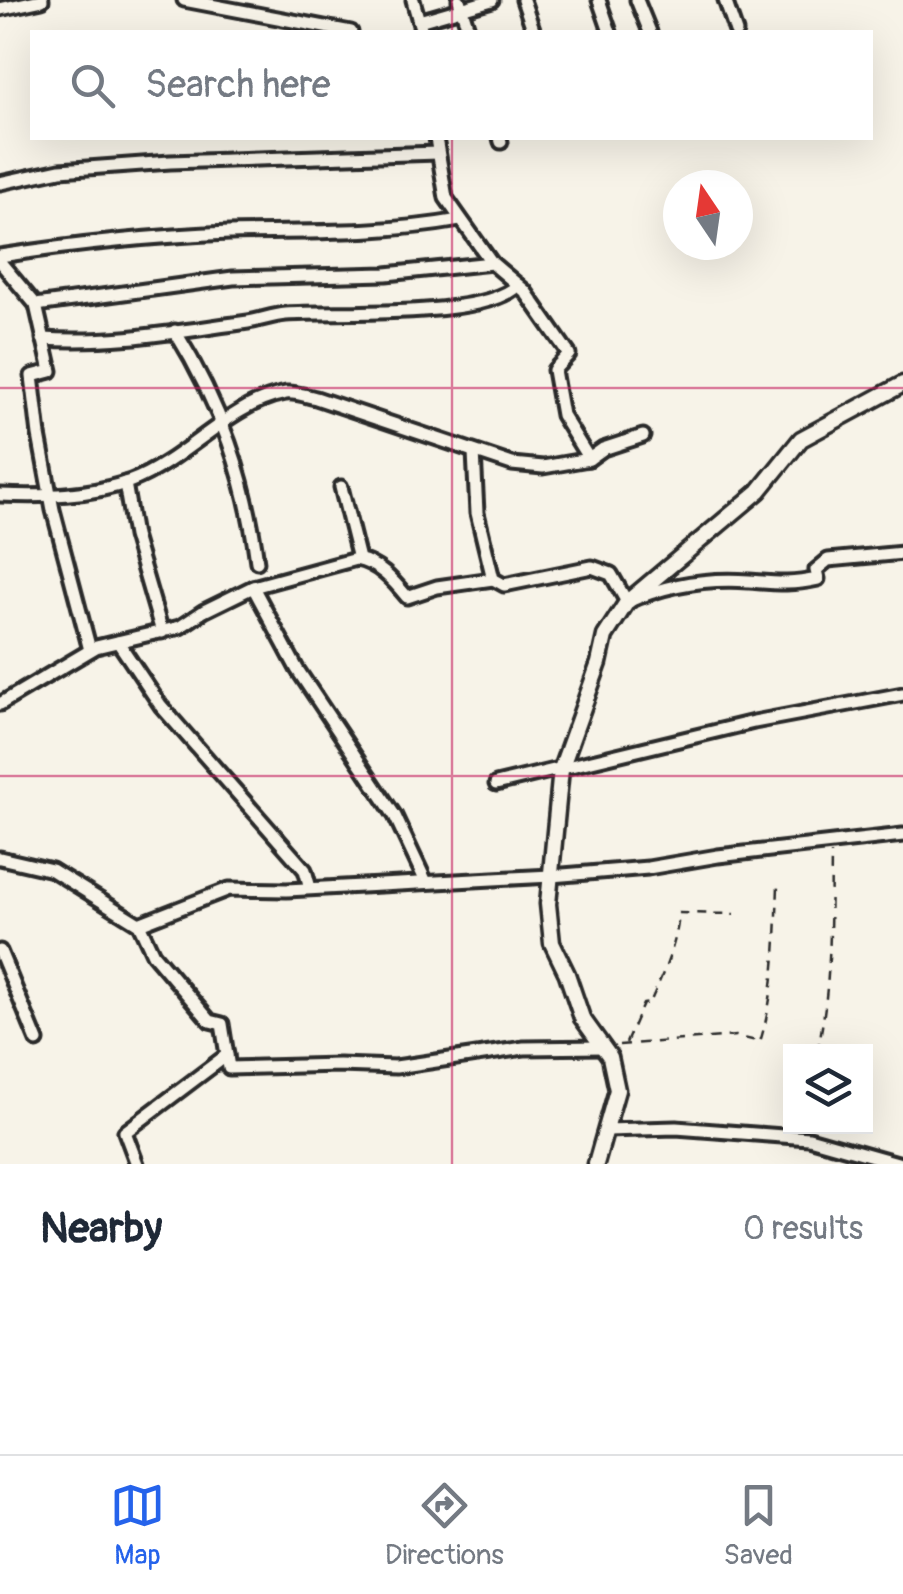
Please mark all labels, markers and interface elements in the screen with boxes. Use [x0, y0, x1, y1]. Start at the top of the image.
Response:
search box [30, 30, 873, 140]
icon: search [65, 58, 120, 113]
text: Search here [145, 61, 331, 109]
north arrow [663, 170, 753, 260]
map controls [783, 1044, 873, 1134]
button: layers [783, 1044, 873, 1134]
text: Nearby [40, 1203, 162, 1255]
text: 0 results [743, 1209, 863, 1249]
tab: Map [110, 1478, 165, 1573]
tab: Directions [385, 1478, 504, 1573]
tab: Saved [724, 1478, 793, 1573]

